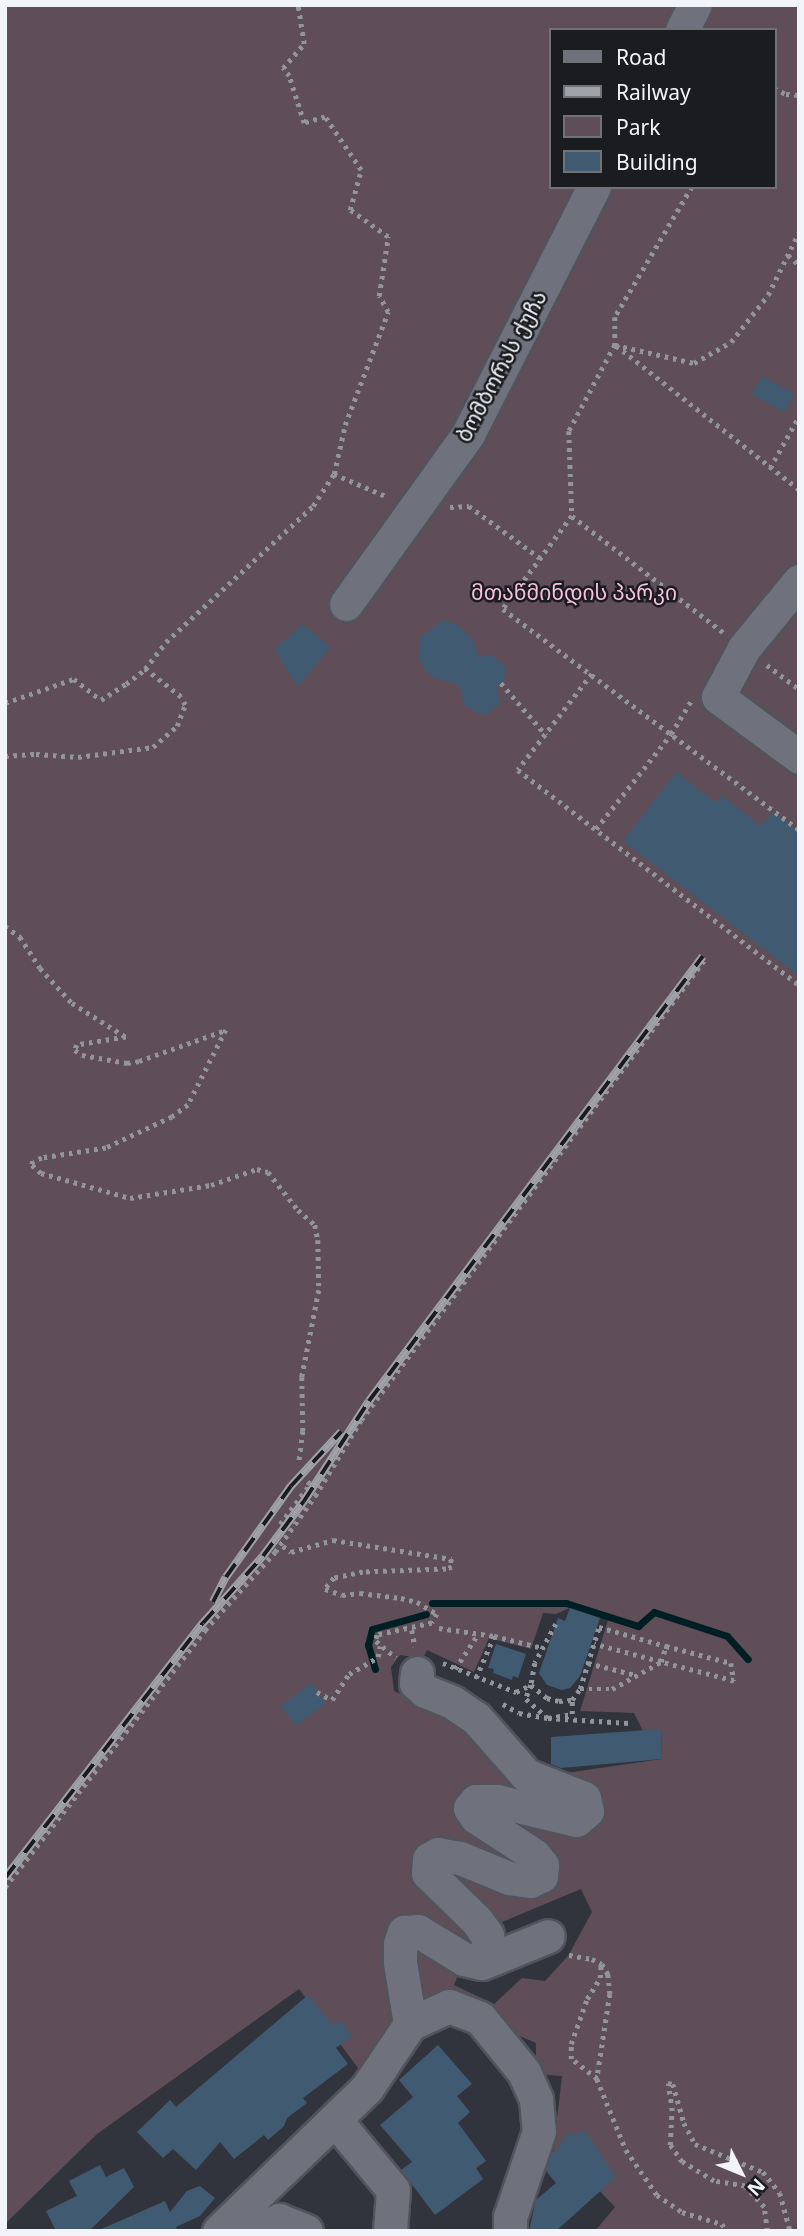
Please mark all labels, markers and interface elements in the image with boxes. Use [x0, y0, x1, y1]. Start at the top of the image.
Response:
legend [548, 28, 776, 189]
text: Road [616, 43, 666, 71]
text: Railway [616, 78, 691, 106]
text: Park [616, 113, 660, 141]
text: Building [616, 148, 698, 176]
street label: ბომბორას ქუჩა [451, 286, 551, 446]
park label: მთაწმინდის პარკი [471, 579, 677, 605]
north arrow [706, 2138, 776, 2208]
text: N [742, 2173, 771, 2202]

